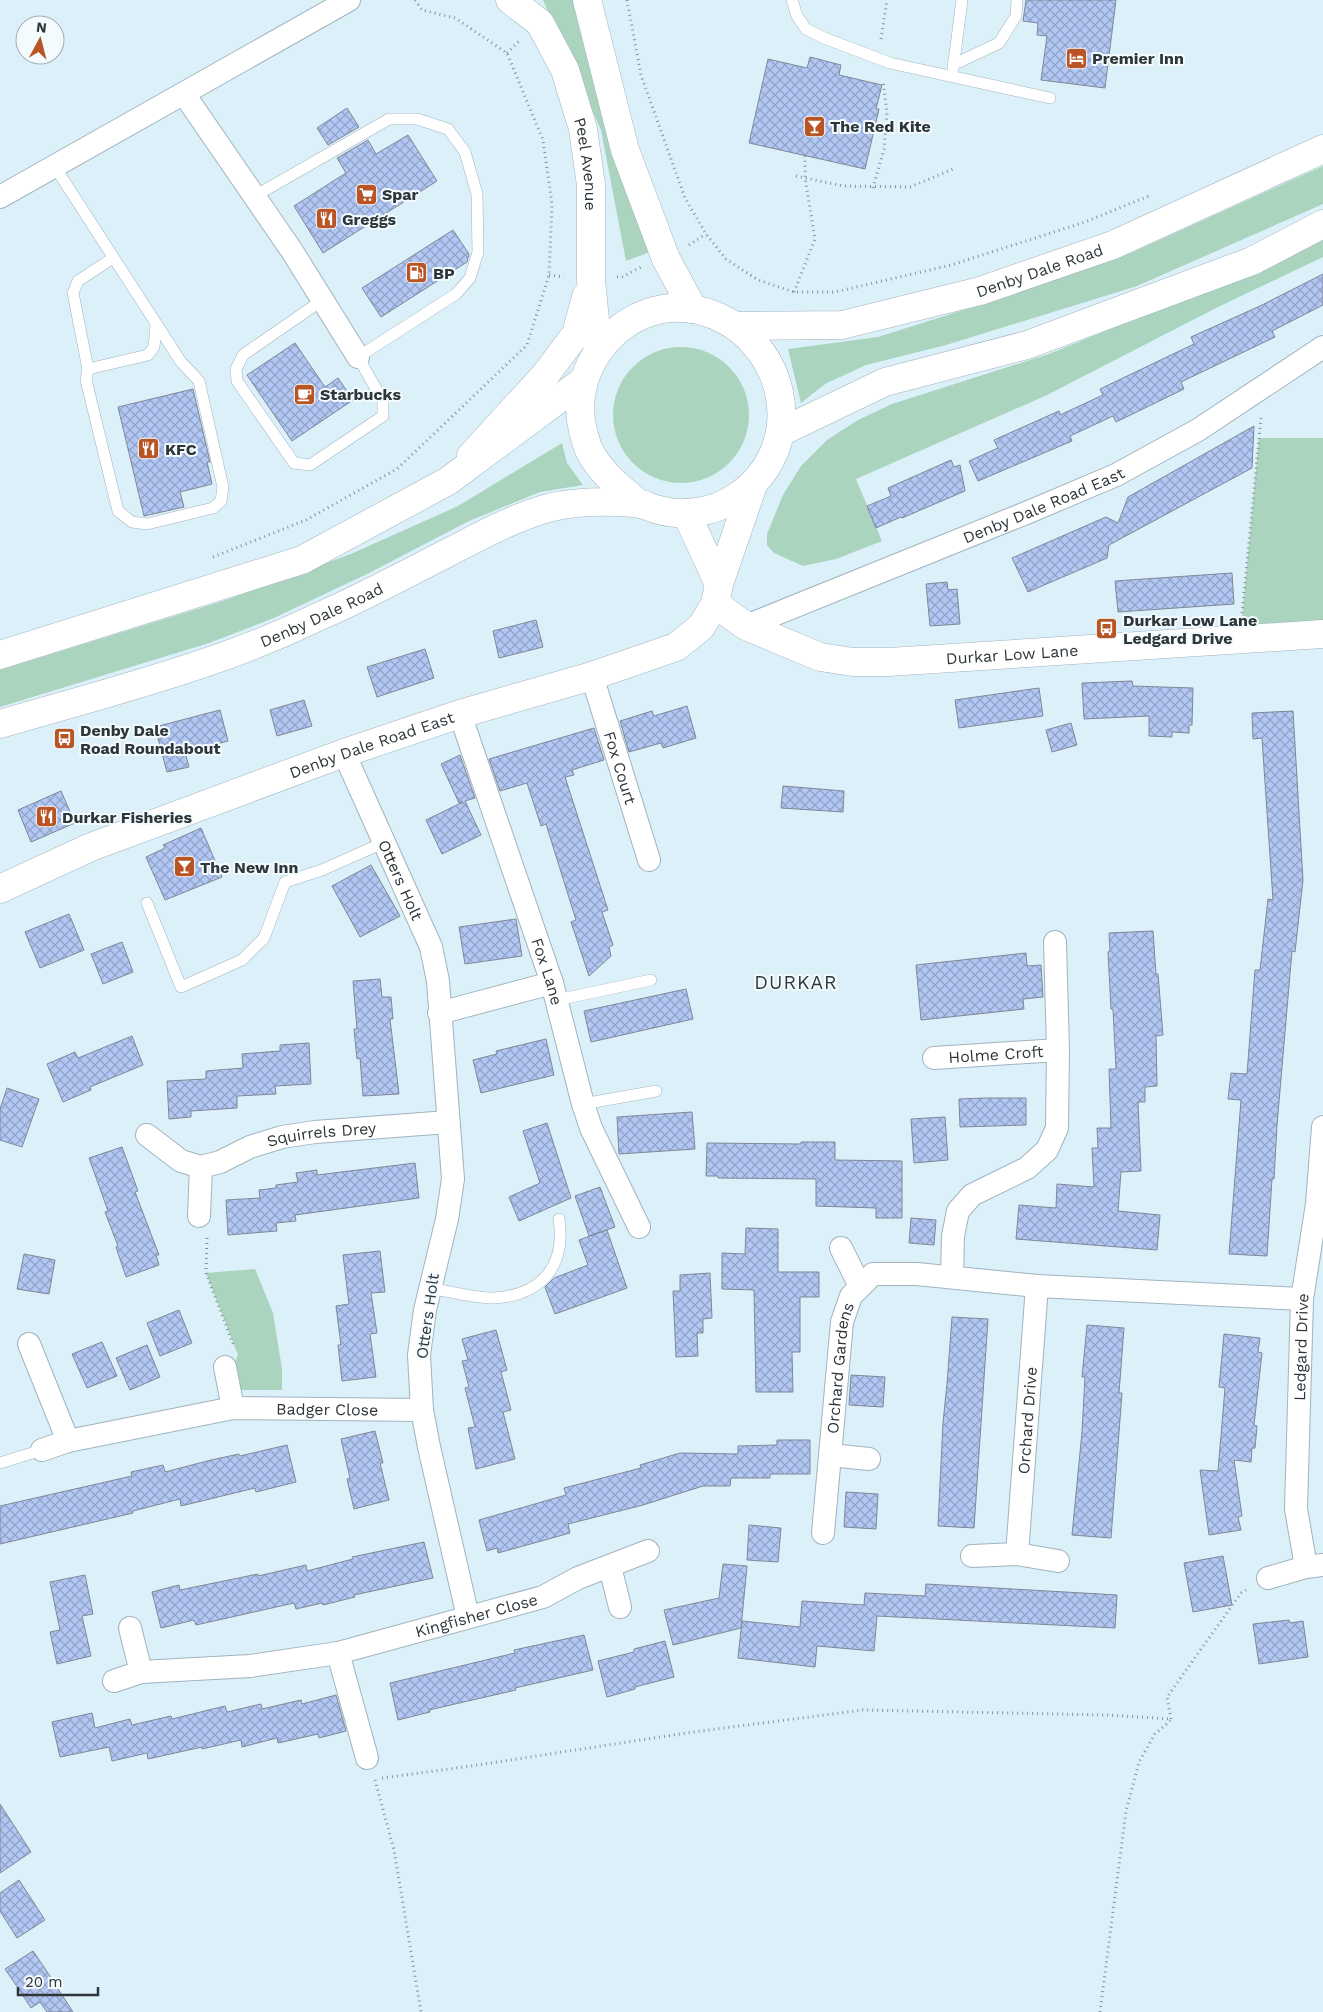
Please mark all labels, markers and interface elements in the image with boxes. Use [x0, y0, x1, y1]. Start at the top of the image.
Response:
north arrow [15, 15, 65, 65]
text: N [35, 19, 48, 36]
hotel icon: Premier Inn [1064, 46, 1088, 70]
place label: Premier Inn [1092, 49, 1184, 68]
bar icon: The Red Kite [802, 114, 826, 138]
street label: Peel Avenue [570, 115, 600, 211]
place label: The Red Kite [830, 117, 931, 136]
supermarket icon: Spar [354, 182, 378, 206]
place label: Spar [382, 185, 419, 204]
restaurant icon: Greggs [314, 207, 338, 231]
place label: Greggs [342, 210, 397, 229]
street label: Denby Dale Road [974, 240, 1106, 302]
fuel station icon: BP [405, 261, 429, 285]
place label: BP [433, 264, 455, 283]
cafe icon: Starbucks [292, 382, 316, 406]
place label: Starbucks [320, 385, 401, 404]
restaurant icon: KFC [137, 437, 161, 461]
place label: KFC [165, 440, 197, 459]
street label: Denby Dale Road East [960, 463, 1128, 548]
street label: Denby Dale Road [257, 579, 386, 652]
place label: Durkar Low Lane Ledgard Drive [1123, 611, 1257, 648]
bus stop icon: Durkar Low Lane Ledgard Drive [1095, 617, 1119, 641]
street label: Durkar Low Lane [945, 641, 1079, 668]
street label: Denby Dale Road East [287, 708, 457, 782]
place label: Denby Dale Road Roundabout [80, 721, 220, 758]
bus stop icon: Denby Dale Road Roundabout [52, 727, 76, 751]
street label: Fox Court [600, 729, 640, 807]
restaurant icon: Durkar Fisheries [34, 805, 58, 829]
place label: Durkar Fisheries [62, 808, 193, 827]
street label: Otters Holt [374, 837, 427, 924]
bar icon: The New Inn [172, 855, 196, 879]
place label: The New Inn [200, 858, 298, 877]
street label: Fox Lane [527, 936, 566, 1007]
district label: DURKAR [754, 971, 838, 994]
street label: Holme Croft [948, 1042, 1044, 1067]
street label: Squirrels Drey [265, 1118, 378, 1151]
street label: Otters Holt [412, 1272, 443, 1360]
street label: Ledgard Drive [1290, 1292, 1313, 1401]
street label: Orchard Gardens [823, 1300, 858, 1435]
street label: Orchard Drive [1014, 1366, 1041, 1475]
street label: Badger Close [276, 1399, 378, 1420]
street label: Kingfisher Close [413, 1590, 540, 1641]
scale bar [18, 1964, 98, 1996]
text: 20 m [25, 1973, 63, 1991]

